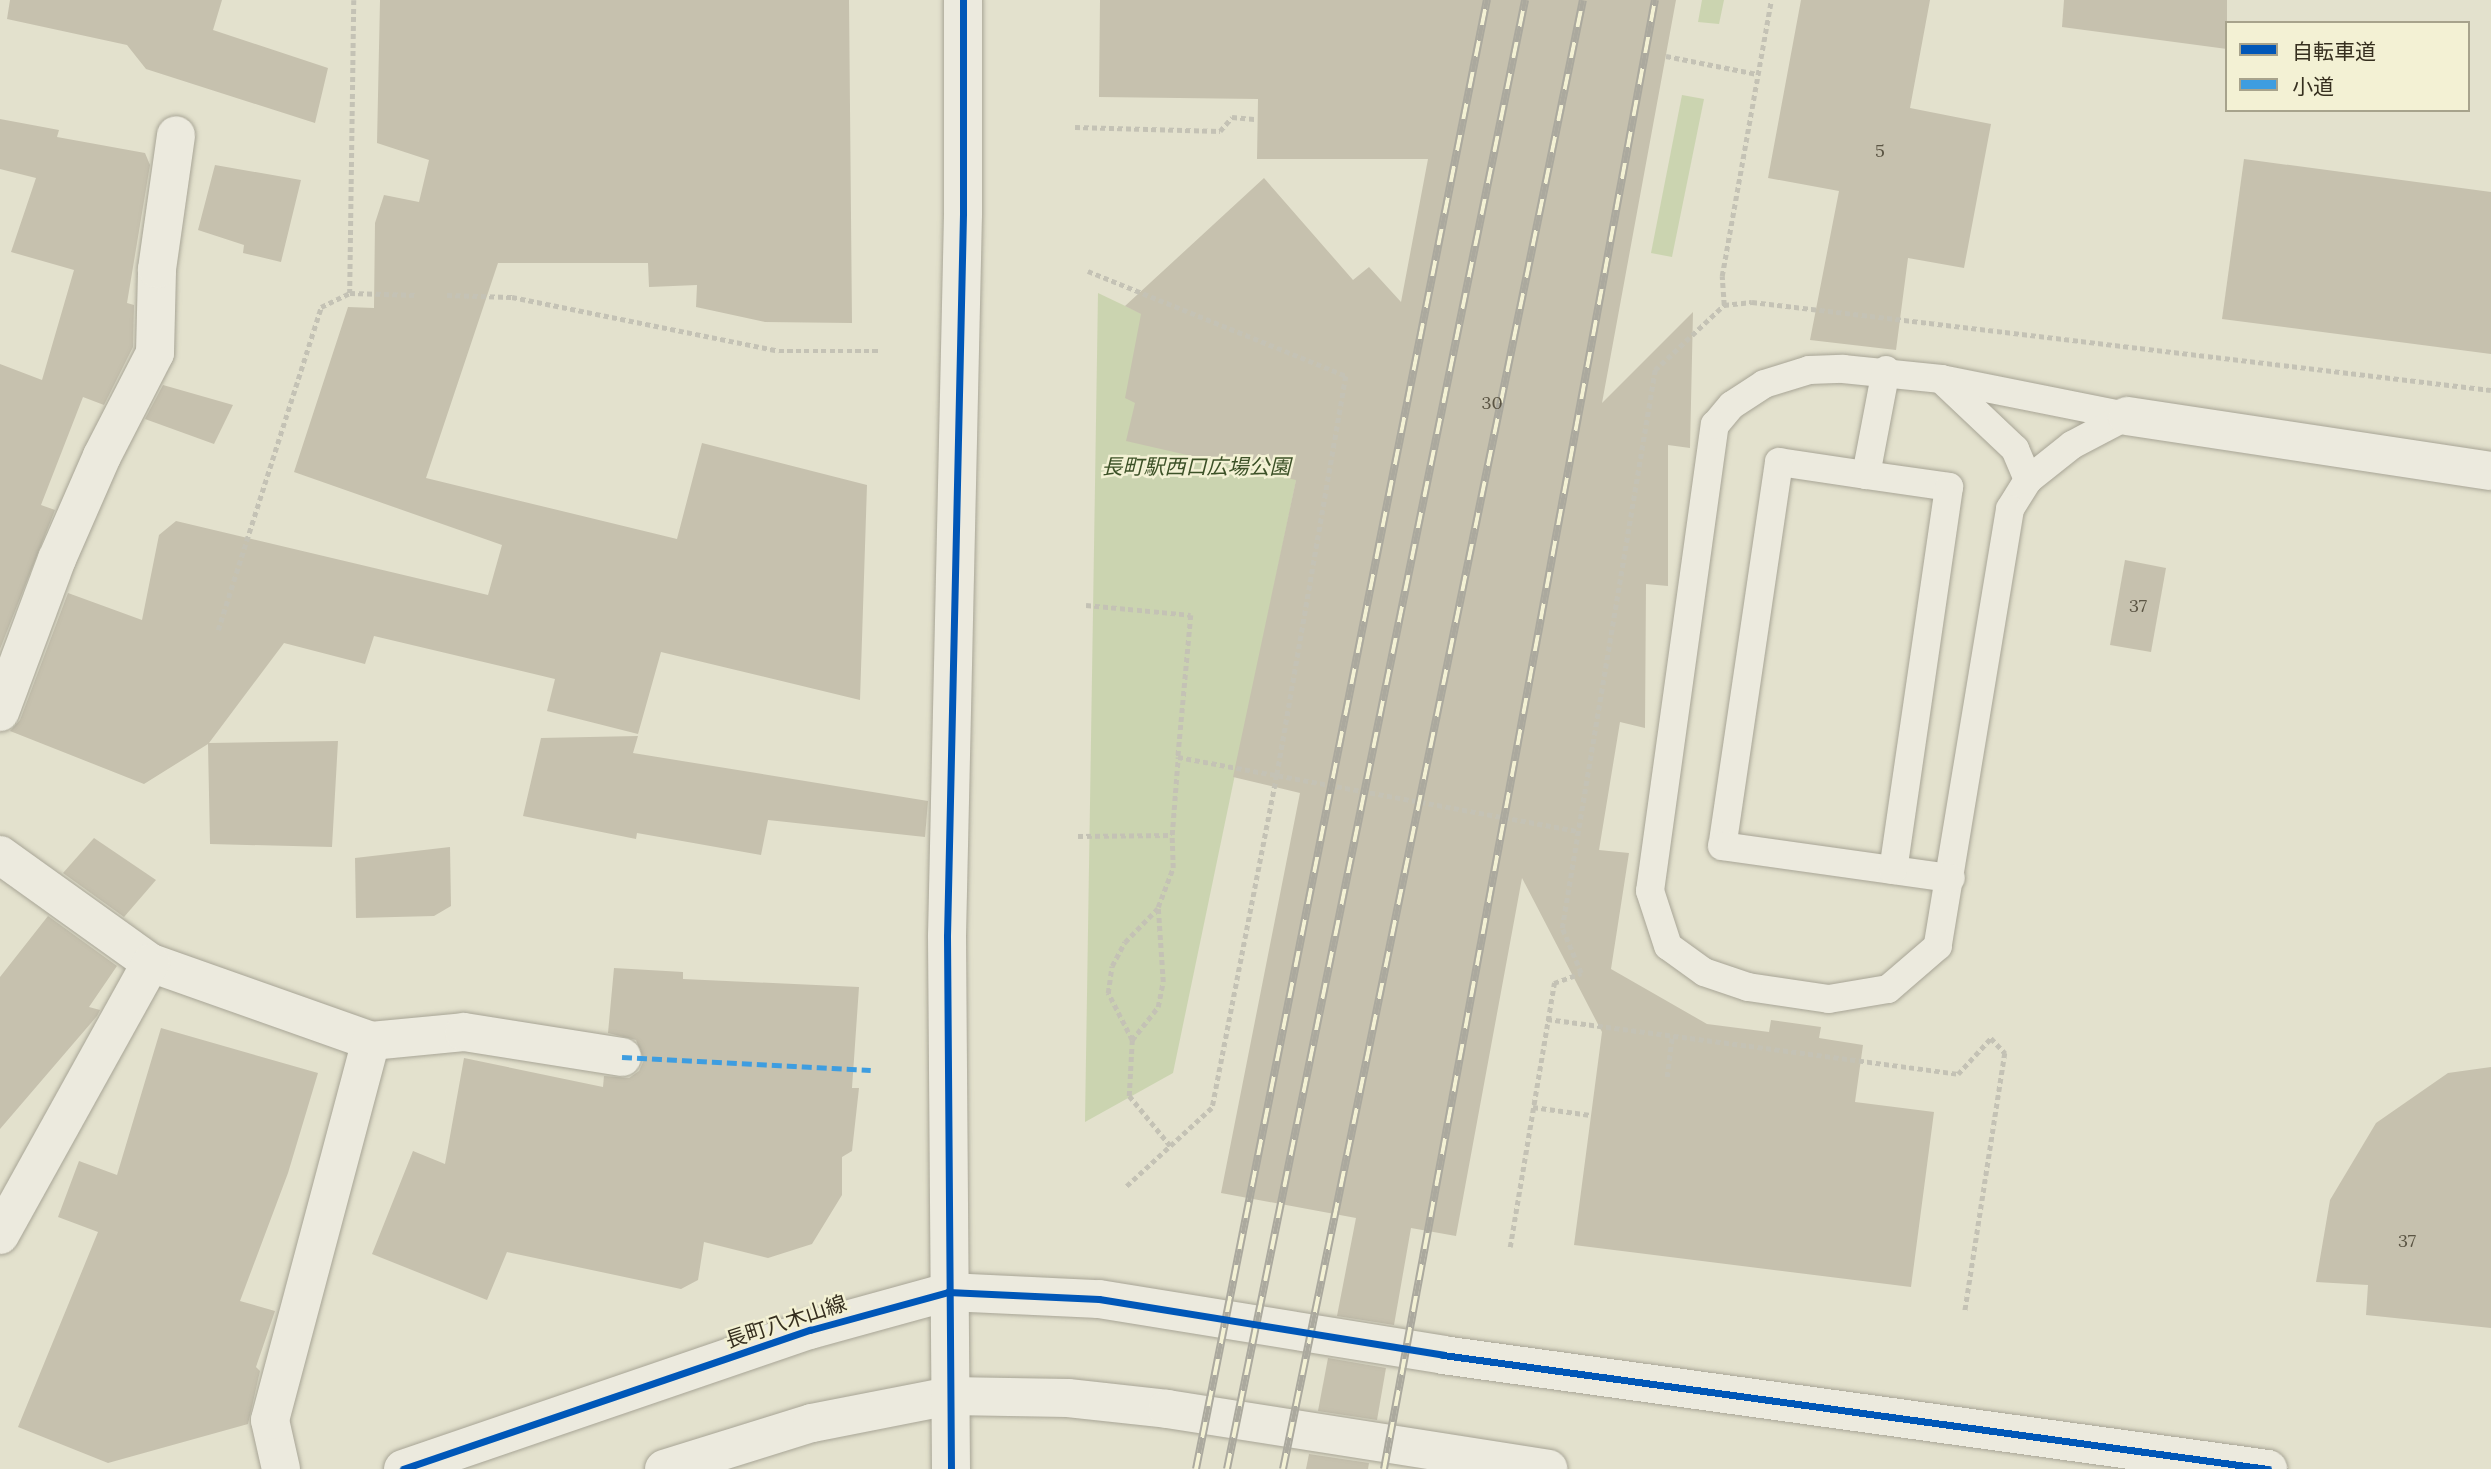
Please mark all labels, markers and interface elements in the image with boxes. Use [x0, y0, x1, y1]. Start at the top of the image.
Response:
legend [2225, 21, 2470, 112]
text: 自転車道 [2292, 38, 2376, 65]
text: 小道 [2292, 73, 2334, 100]
house number: 5 [1875, 140, 1885, 162]
house number: 30 [1481, 392, 1503, 414]
park label: 長町駅西口広場公園 [1102, 454, 1290, 480]
house number: 37 [2129, 595, 2147, 617]
house number: 37 [2398, 1230, 2416, 1252]
street label: 長町八木山線 [722, 1291, 850, 1353]

